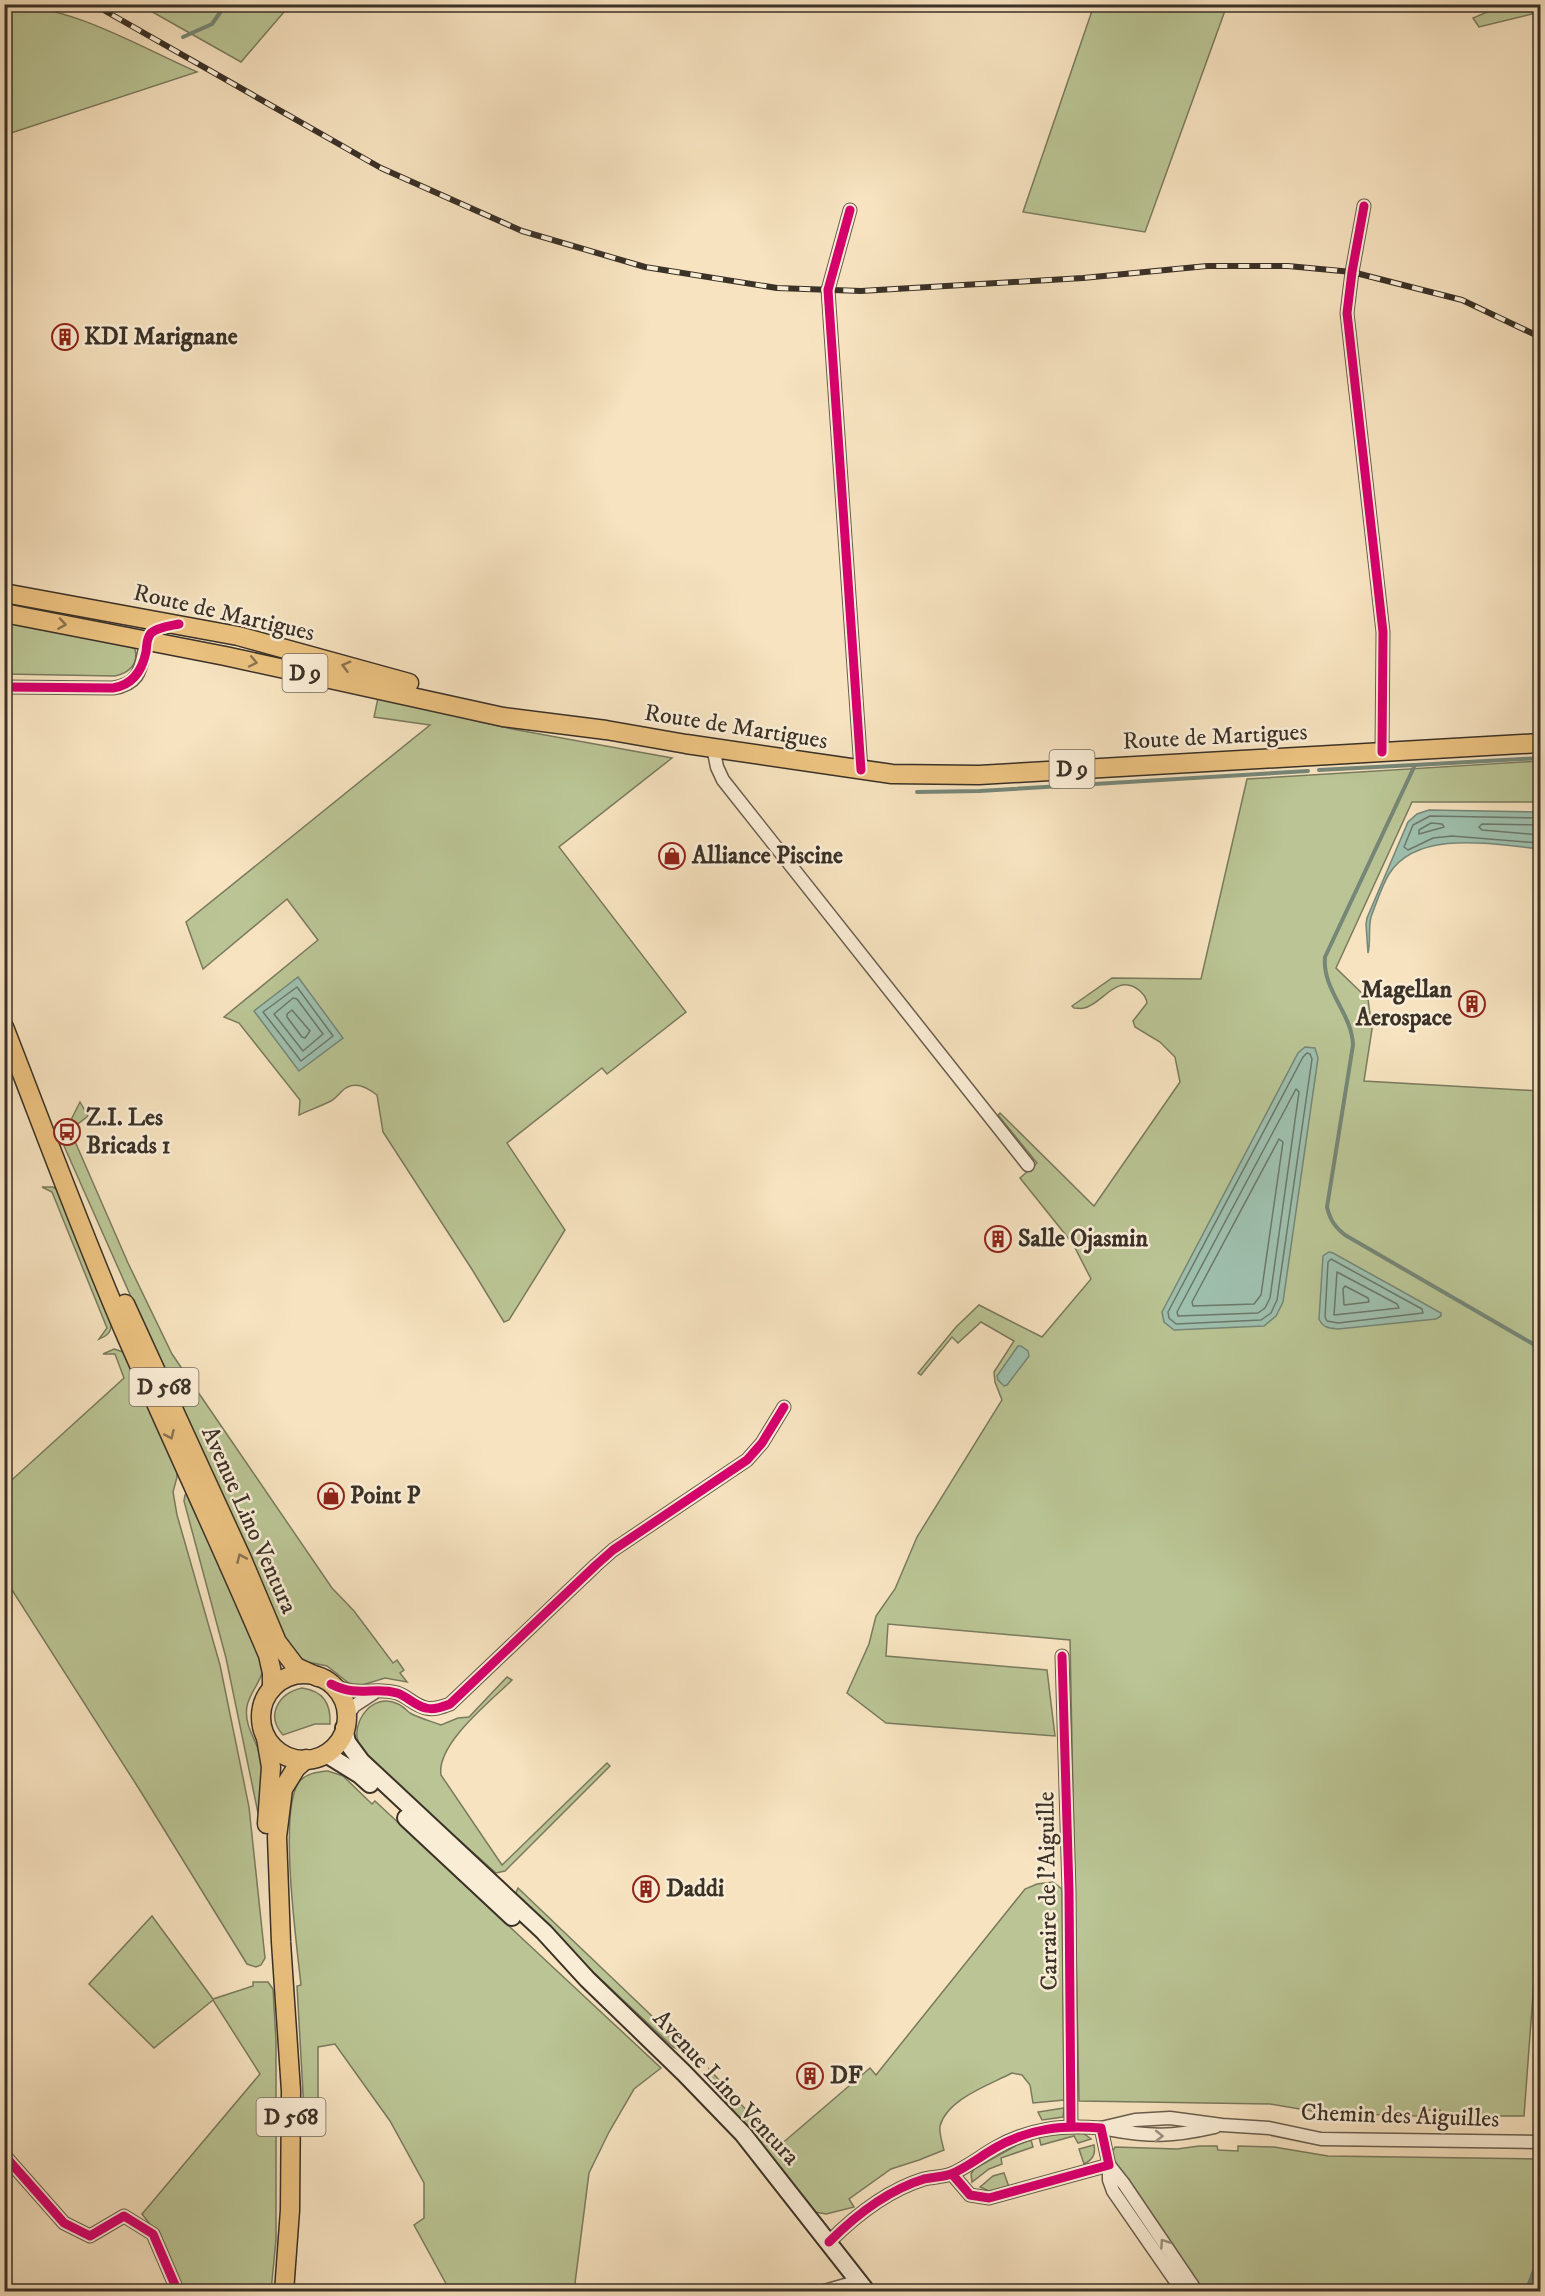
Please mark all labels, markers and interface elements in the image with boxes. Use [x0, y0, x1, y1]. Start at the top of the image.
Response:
building icon: KDI Marignane [50, 322, 80, 352]
place label: KDI Marignane [84, 322, 238, 352]
street label: Route de Martigues [130, 578, 318, 648]
one-way arrow [57, 618, 66, 630]
road number: D 9 [282, 654, 328, 692]
one-way arrow [248, 655, 258, 668]
one-way arrow [341, 661, 351, 674]
street label: Route de Martigues [642, 698, 830, 756]
street label: Route de Martigues [1122, 717, 1308, 757]
road number: D 9 [1050, 750, 1094, 788]
shop icon: Alliance Piscine [657, 841, 687, 871]
place label: Alliance Piscine [691, 841, 843, 871]
place label: Magellan Aerospace [1355, 975, 1452, 1033]
building icon: Magellan Aerospace [1457, 989, 1487, 1019]
place label: Z.I. Les Bricads 1 [86, 1103, 171, 1161]
bus stop icon: Z.I. Les Bricads 1 [52, 1117, 82, 1147]
building icon: Salle Ojasmin [983, 1224, 1013, 1254]
place label: Salle Ojasmin [1018, 1224, 1148, 1254]
road number: D 568 [130, 1368, 198, 1406]
street label: Avenue Lino Ventura [194, 1422, 304, 1619]
one-way arrow [163, 1429, 175, 1440]
shop icon: Point P [316, 1481, 346, 1511]
place label: Point P [350, 1481, 421, 1511]
one-way arrow [236, 1553, 248, 1564]
street label: Carraire de l'Aiguille [1031, 1791, 1065, 1991]
building icon: Daddi [631, 1874, 661, 1904]
place label: Daddi [666, 1874, 724, 1904]
street label: Avenue Lino Ventura [646, 2004, 806, 2173]
building icon: DF [795, 2061, 825, 2091]
place label: DF [830, 2061, 863, 2091]
road number: D 568 [256, 2098, 326, 2136]
street label: Chemin des Aiguilles [1300, 2098, 1500, 2134]
one-way arrow [1155, 2130, 1164, 2142]
one-way arrow [1160, 2239, 1171, 2250]

